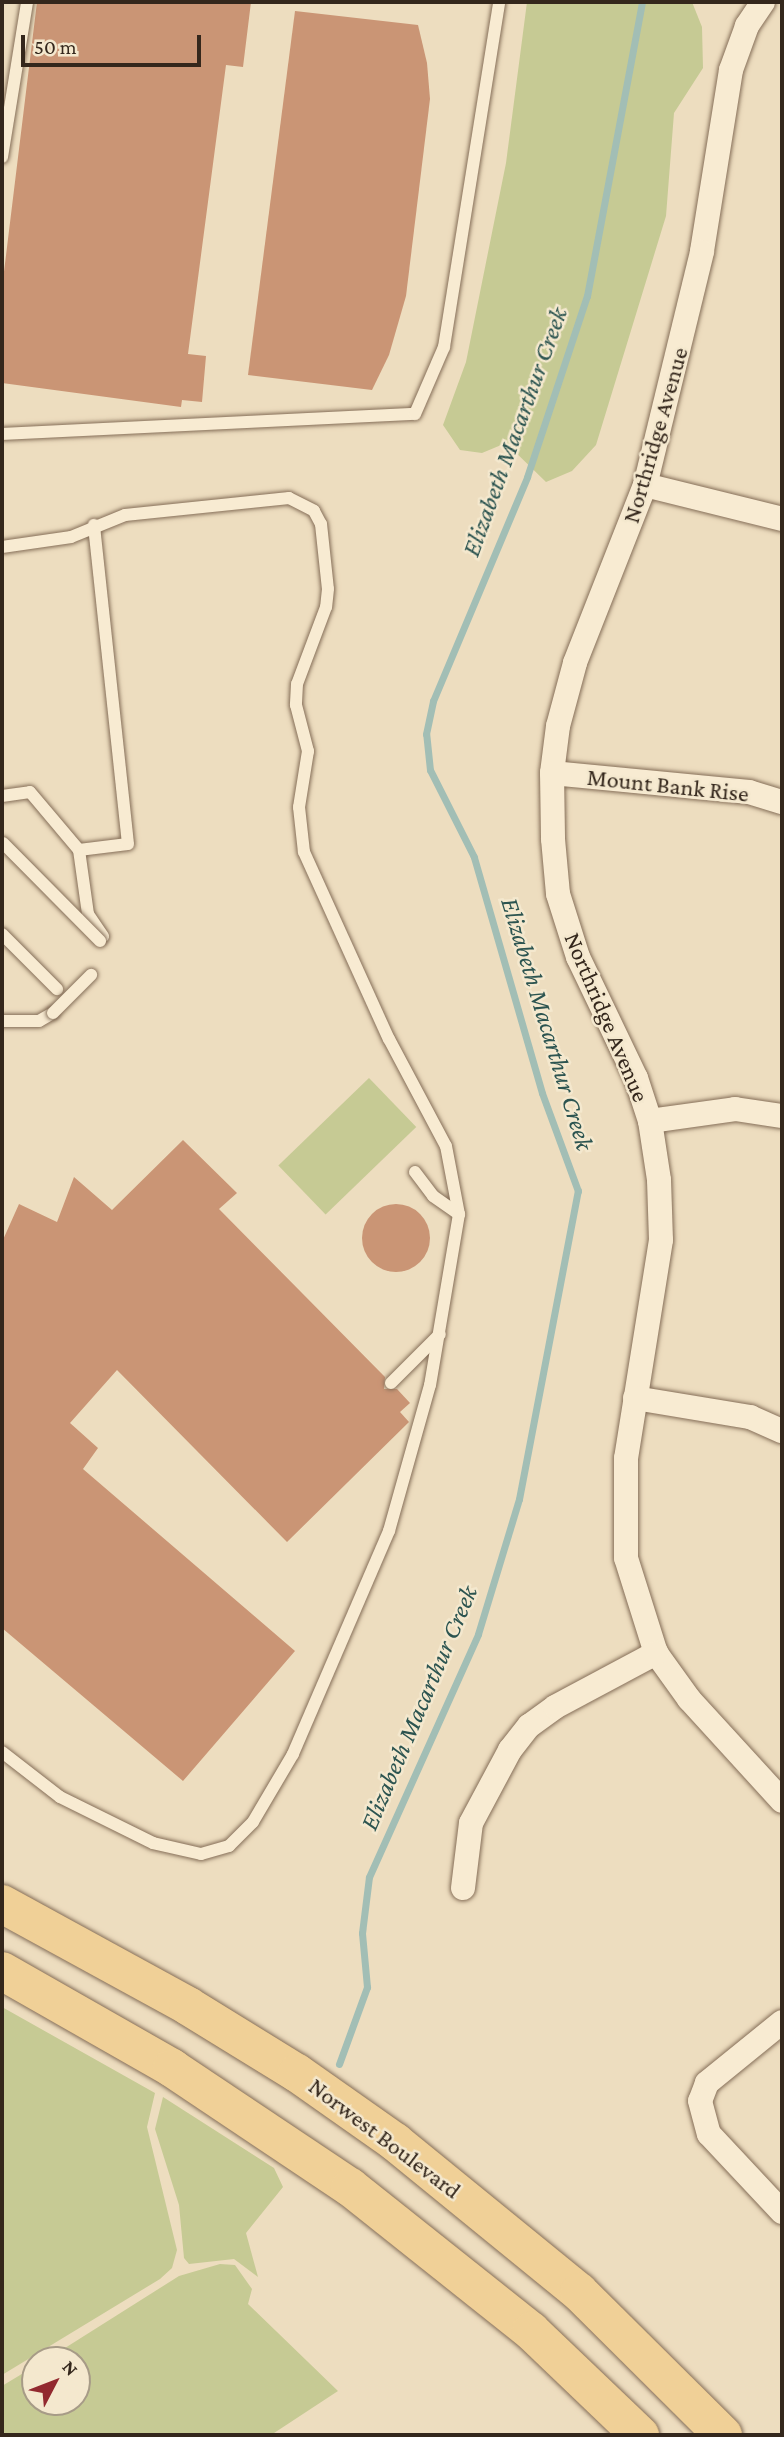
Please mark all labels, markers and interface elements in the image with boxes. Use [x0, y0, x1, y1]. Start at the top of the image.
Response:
scale bar [24, 21, 205, 65]
text: 50 m [34, 35, 77, 59]
water label: Elizabeth Macarthur Creek [455, 303, 575, 561]
street label: Northridge Avenue [616, 344, 694, 526]
street label: Mount Bank Rise [586, 762, 750, 808]
water label: Elizabeth Macarthur Creek [494, 894, 600, 1154]
street label: Northridge Avenue [558, 928, 656, 1106]
water label: Elizabeth Macarthur Creek [353, 1581, 485, 1835]
street label: Norwest Boulevard [303, 2071, 467, 2205]
north arrow [21, 2346, 91, 2416]
text: N [58, 2356, 83, 2380]

